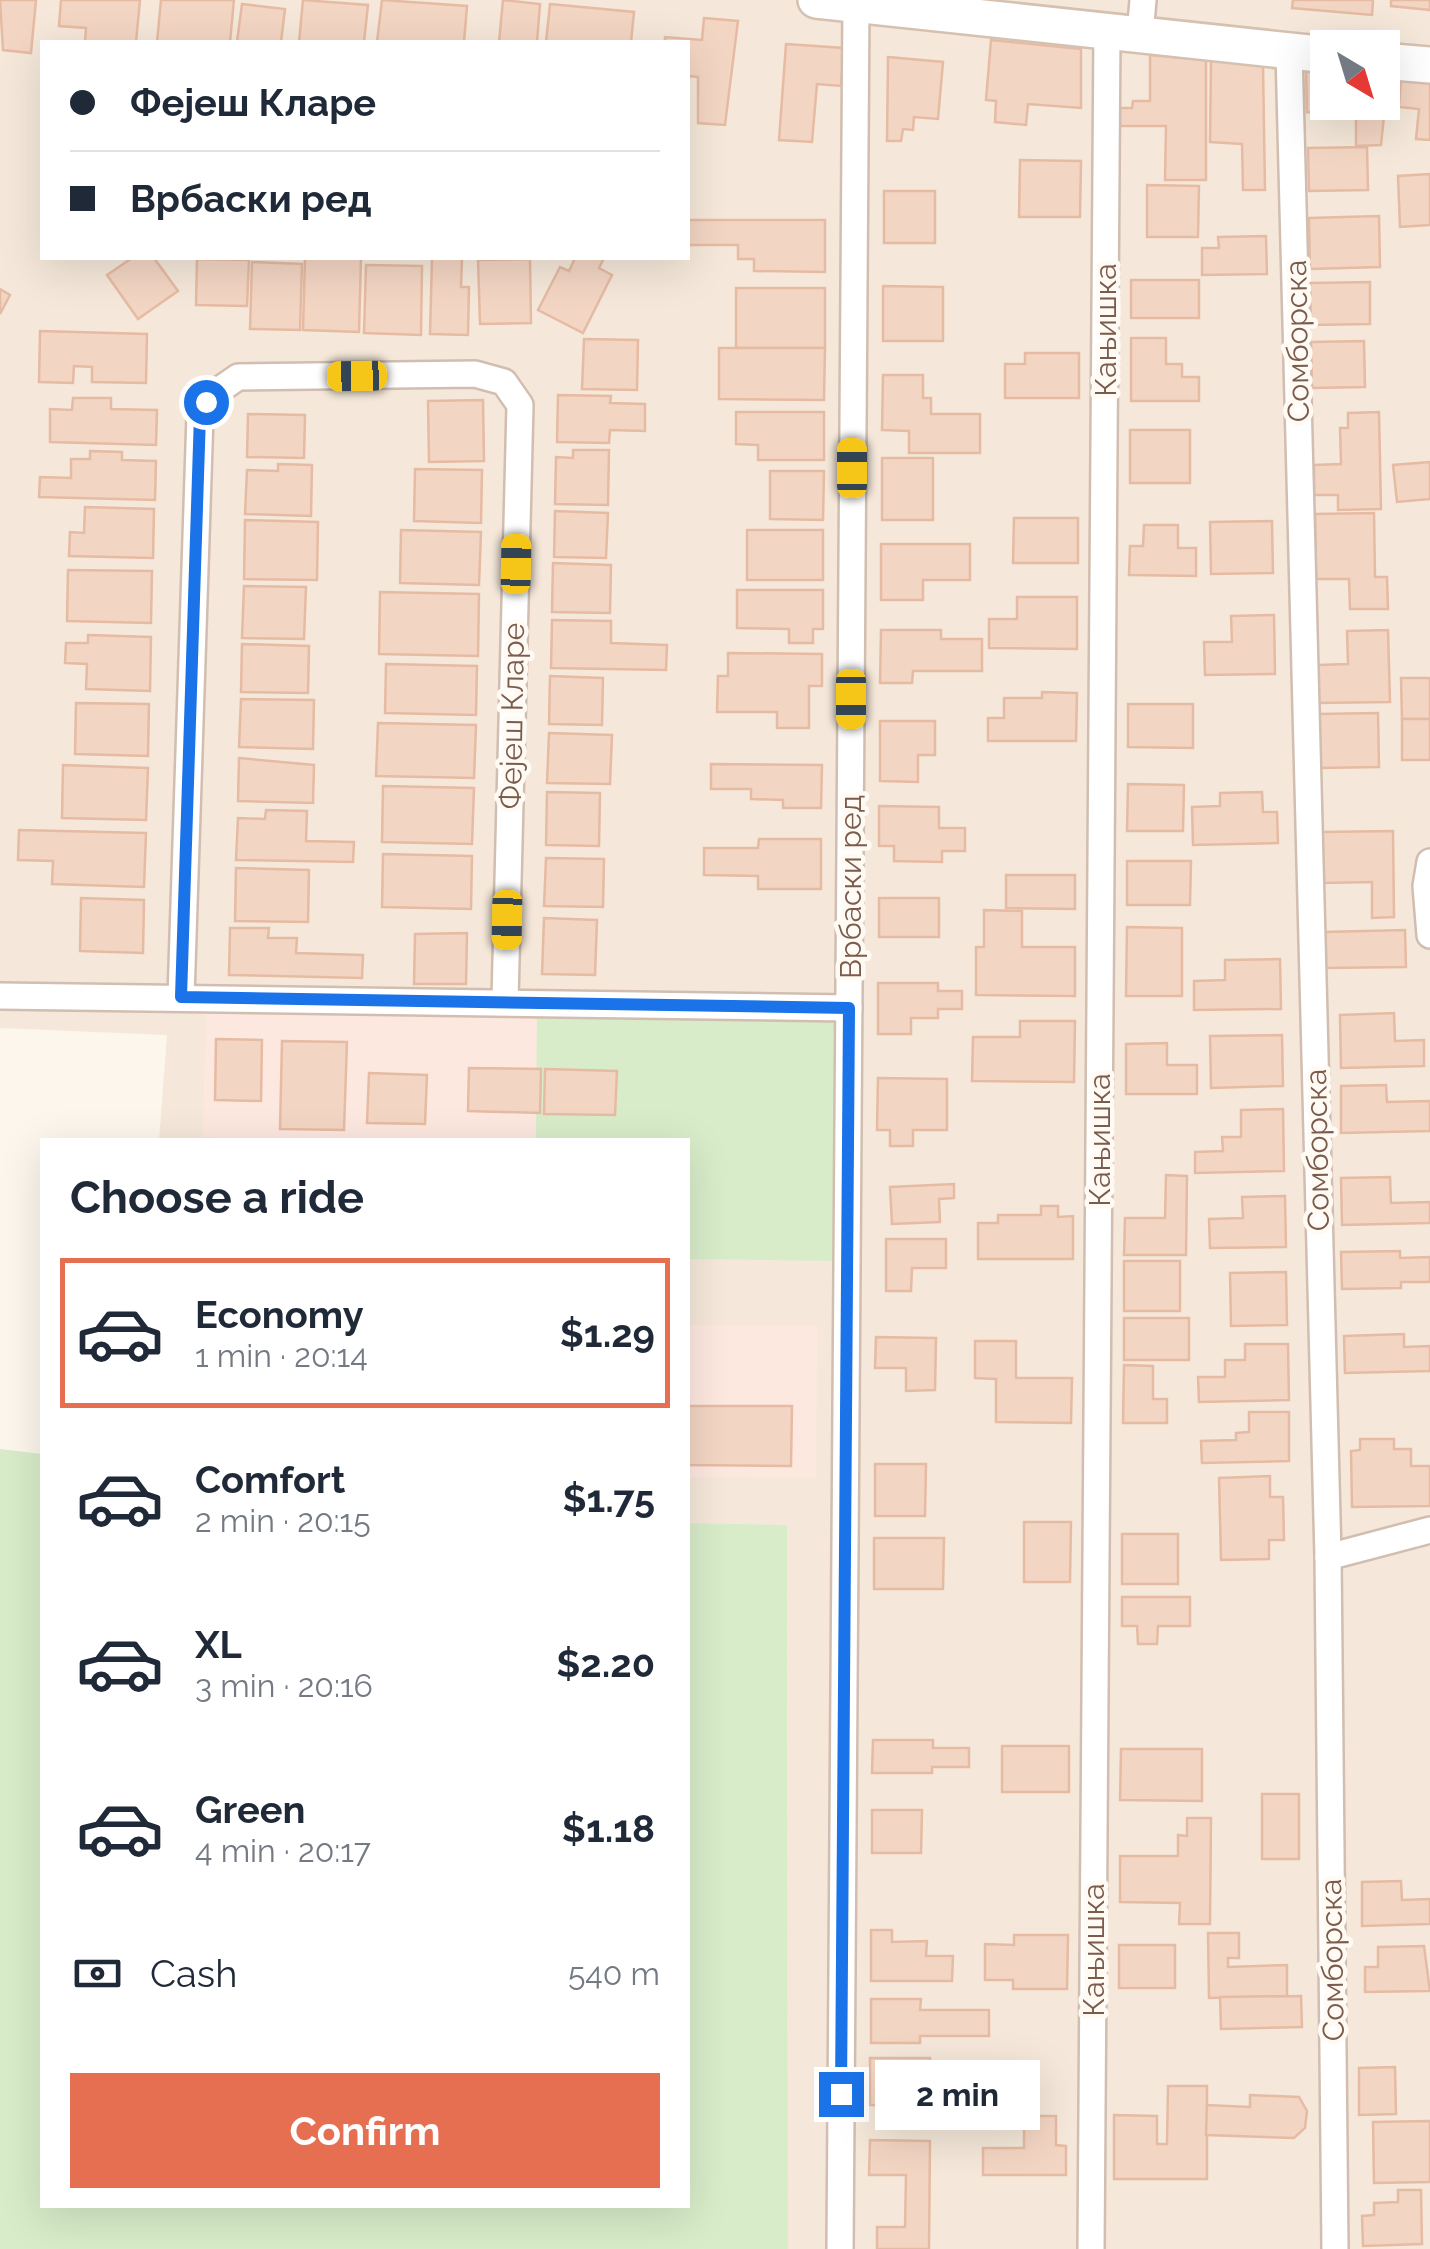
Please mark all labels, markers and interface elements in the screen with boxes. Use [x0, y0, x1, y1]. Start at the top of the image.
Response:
north arrow [1310, 30, 1400, 120]
map controls [1310, 30, 1400, 120]
text: Фејеш Кларе [130, 80, 376, 125]
text: Врбаски ред [130, 176, 372, 221]
street label: Сомборска [1278, 259, 1316, 423]
street label: Кањишка [1088, 263, 1123, 397]
car [327, 360, 387, 392]
route start [184, 380, 229, 425]
car [837, 438, 867, 498]
car [500, 534, 532, 594]
street label: Фејеш Кларе [493, 622, 531, 810]
car [836, 669, 866, 729]
street label: Врбаски ред [833, 795, 868, 979]
car [491, 890, 523, 950]
street label: Сомборска [1298, 1068, 1336, 1232]
street label: Кањишка [1082, 1073, 1117, 1207]
text: Choose a ride [70, 1171, 364, 1224]
icon: car [75, 1288, 165, 1378]
text: Economy [195, 1292, 364, 1337]
text: $1.29 [560, 1311, 655, 1356]
text: 1 min · 20:14 [195, 1337, 368, 1374]
icon: car [75, 1453, 165, 1543]
text: Comfort [195, 1457, 345, 1502]
text: $1.75 [562, 1476, 655, 1521]
text: 2 min · 20:15 [195, 1502, 371, 1539]
icon: car [75, 1618, 165, 1708]
text: XL [195, 1622, 242, 1667]
text: $2.20 [556, 1641, 655, 1686]
text: 3 min · 20:16 [195, 1667, 373, 1704]
icon: car [75, 1783, 165, 1873]
text: Green [195, 1787, 305, 1832]
text: $1.18 [562, 1806, 655, 1851]
text: 4 min · 20:17 [195, 1832, 371, 1869]
street label: Сомборска [1313, 1878, 1351, 2042]
street label: Кањишка [1076, 1883, 1111, 2017]
icon: cash [70, 1946, 125, 2001]
text: Cash [150, 1951, 237, 1996]
text: 540 m [568, 1955, 660, 1992]
callout: 2 min [876, 2059, 1041, 2129]
route end [819, 2072, 864, 2117]
button: Confirm [70, 2073, 660, 2188]
text: 2 min [916, 2076, 999, 2113]

